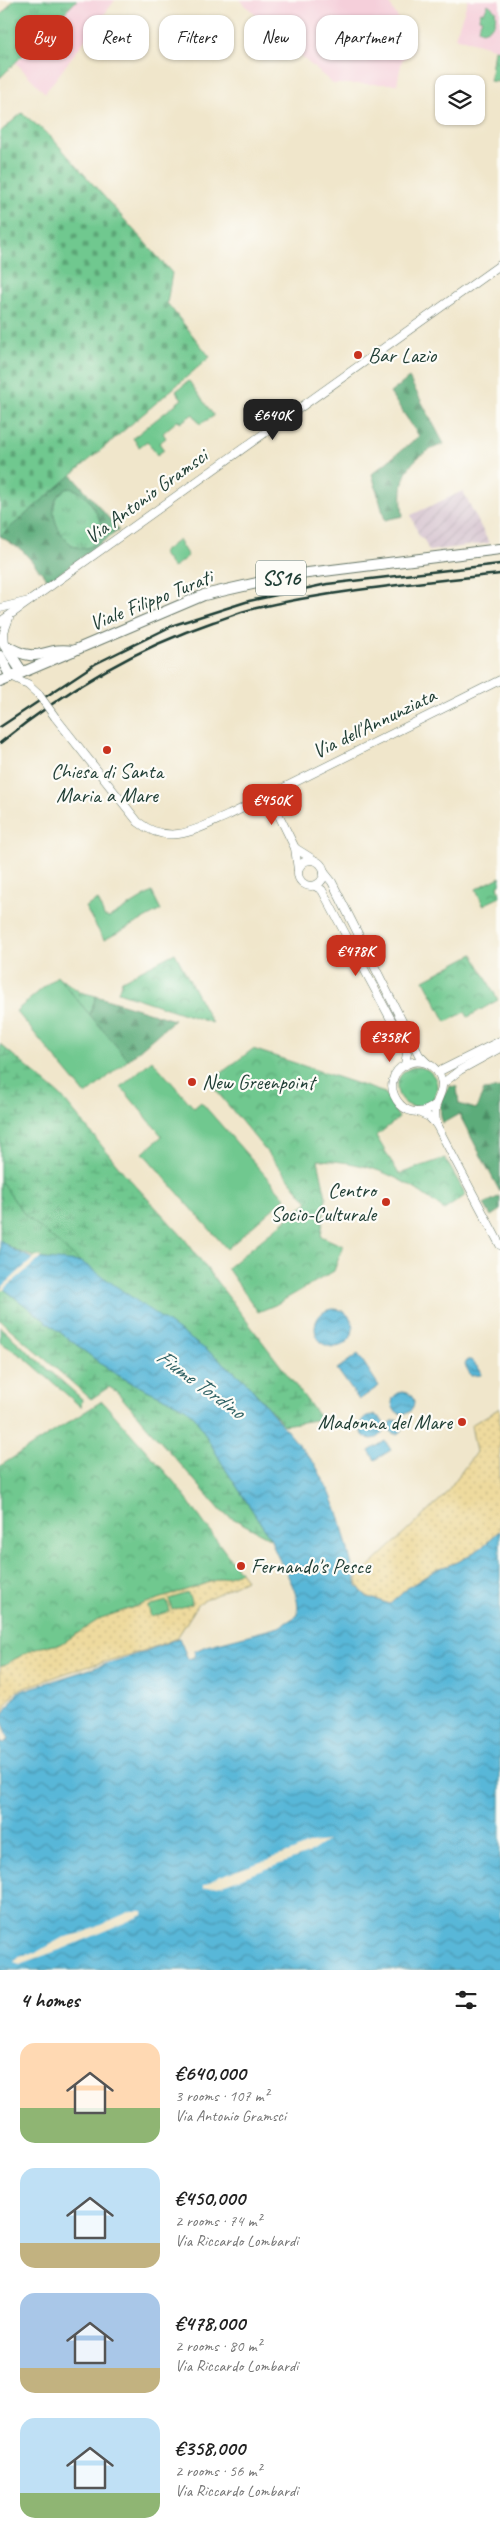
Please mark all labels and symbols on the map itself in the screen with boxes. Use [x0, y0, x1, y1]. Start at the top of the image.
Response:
place label: Bar Lazio [368, 342, 438, 368]
marker: Bar Lazio [352, 349, 364, 361]
pin: €640K [238, 398, 308, 441]
street label: Via Antonio Gramsci [79, 441, 215, 549]
road number: SS16 [256, 560, 306, 596]
street label: Viale Filippo Turati [86, 562, 219, 636]
street label: Via dell'Annunziata [308, 681, 442, 764]
marker: Chiesa di Santa Maria a Mare [101, 744, 113, 756]
place label: Chiesa di Santa Maria a Mare [51, 758, 165, 808]
pin: €450K [237, 784, 307, 826]
pin: €478K [321, 934, 391, 977]
pin: €358K [355, 1020, 425, 1063]
place label: New Greenpoint [202, 1069, 317, 1095]
marker: New Greenpoint [186, 1076, 198, 1088]
place label: Centro Socio-Culturale [270, 1177, 379, 1227]
marker: Centro Socio-Culturale [380, 1196, 392, 1208]
water label: Fiume Tordino [151, 1343, 252, 1427]
place label: Madonna del Mare [318, 1409, 453, 1435]
marker: Madonna del Mare [456, 1416, 468, 1428]
place label: Fernando's Pesce [251, 1553, 371, 1579]
marker: Fernando's Pesce [235, 1560, 247, 1572]

